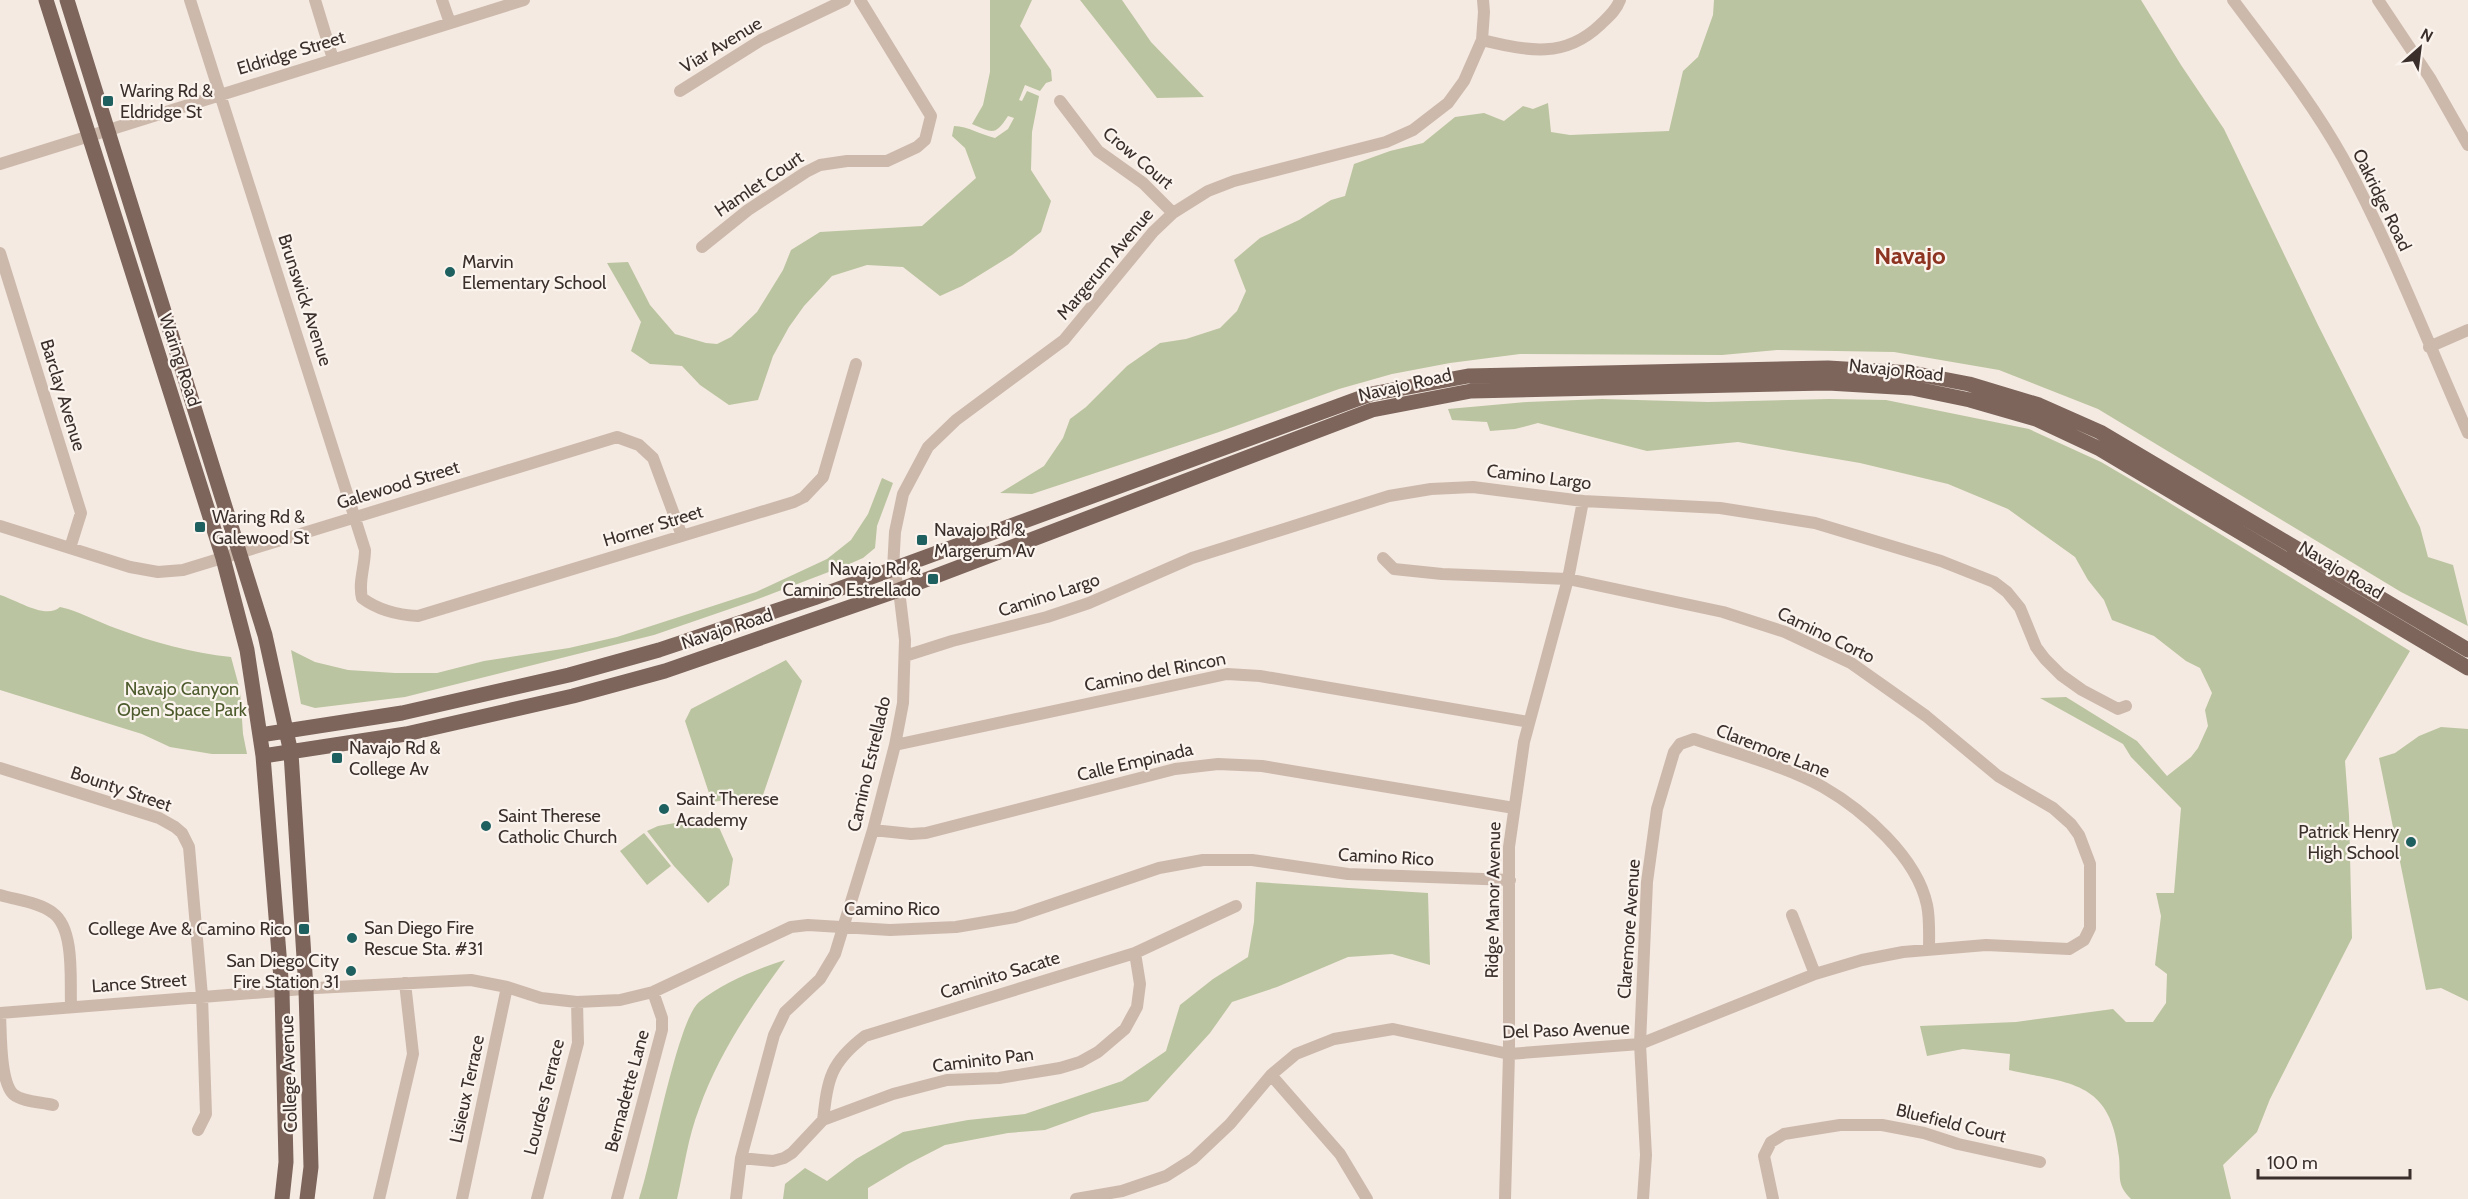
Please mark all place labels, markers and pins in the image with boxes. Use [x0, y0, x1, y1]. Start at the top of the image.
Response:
place label: Waring Rd & Eldridge St [120, 80, 213, 123]
marker: Waring Rd & Eldridge St [101, 94, 115, 108]
place label: Marvin Elementary School [462, 251, 607, 294]
marker: Marvin Elementary School [443, 265, 457, 279]
place label: Waring Rd & Galewood St [212, 506, 309, 549]
place label: Navajo Rd & Margerum Av [934, 519, 1035, 562]
marker: Waring Rd & Galewood St [193, 520, 207, 534]
marker: Navajo Rd & Margerum Av [915, 533, 929, 547]
place label: Navajo Rd & Camino Estrellado [783, 558, 921, 601]
marker: Navajo Rd & Camino Estrellado [926, 572, 940, 586]
place label: Navajo Rd & College Av [349, 737, 441, 780]
marker: Navajo Rd & College Av [330, 751, 344, 765]
place label: Saint Therese Academy [676, 788, 779, 831]
marker: Saint Therese Academy [657, 802, 671, 816]
place label: Saint Therese Catholic Church [498, 805, 617, 848]
marker: Saint Therese Catholic Church [479, 819, 493, 833]
place label: Patrick Henry High School [2298, 821, 2400, 864]
marker: Patrick Henry High School [2404, 835, 2418, 849]
place label: San Diego Fire Rescue Sta. #31 [364, 917, 483, 960]
place label: College Ave & Camino Rico [88, 918, 292, 940]
marker: College Ave & Camino Rico [297, 922, 311, 936]
marker: San Diego Fire Rescue Sta. #31 [345, 931, 359, 945]
place label: San Diego City Fire Station 31 [226, 950, 339, 993]
marker: San Diego City Fire Station 31 [344, 964, 358, 978]

